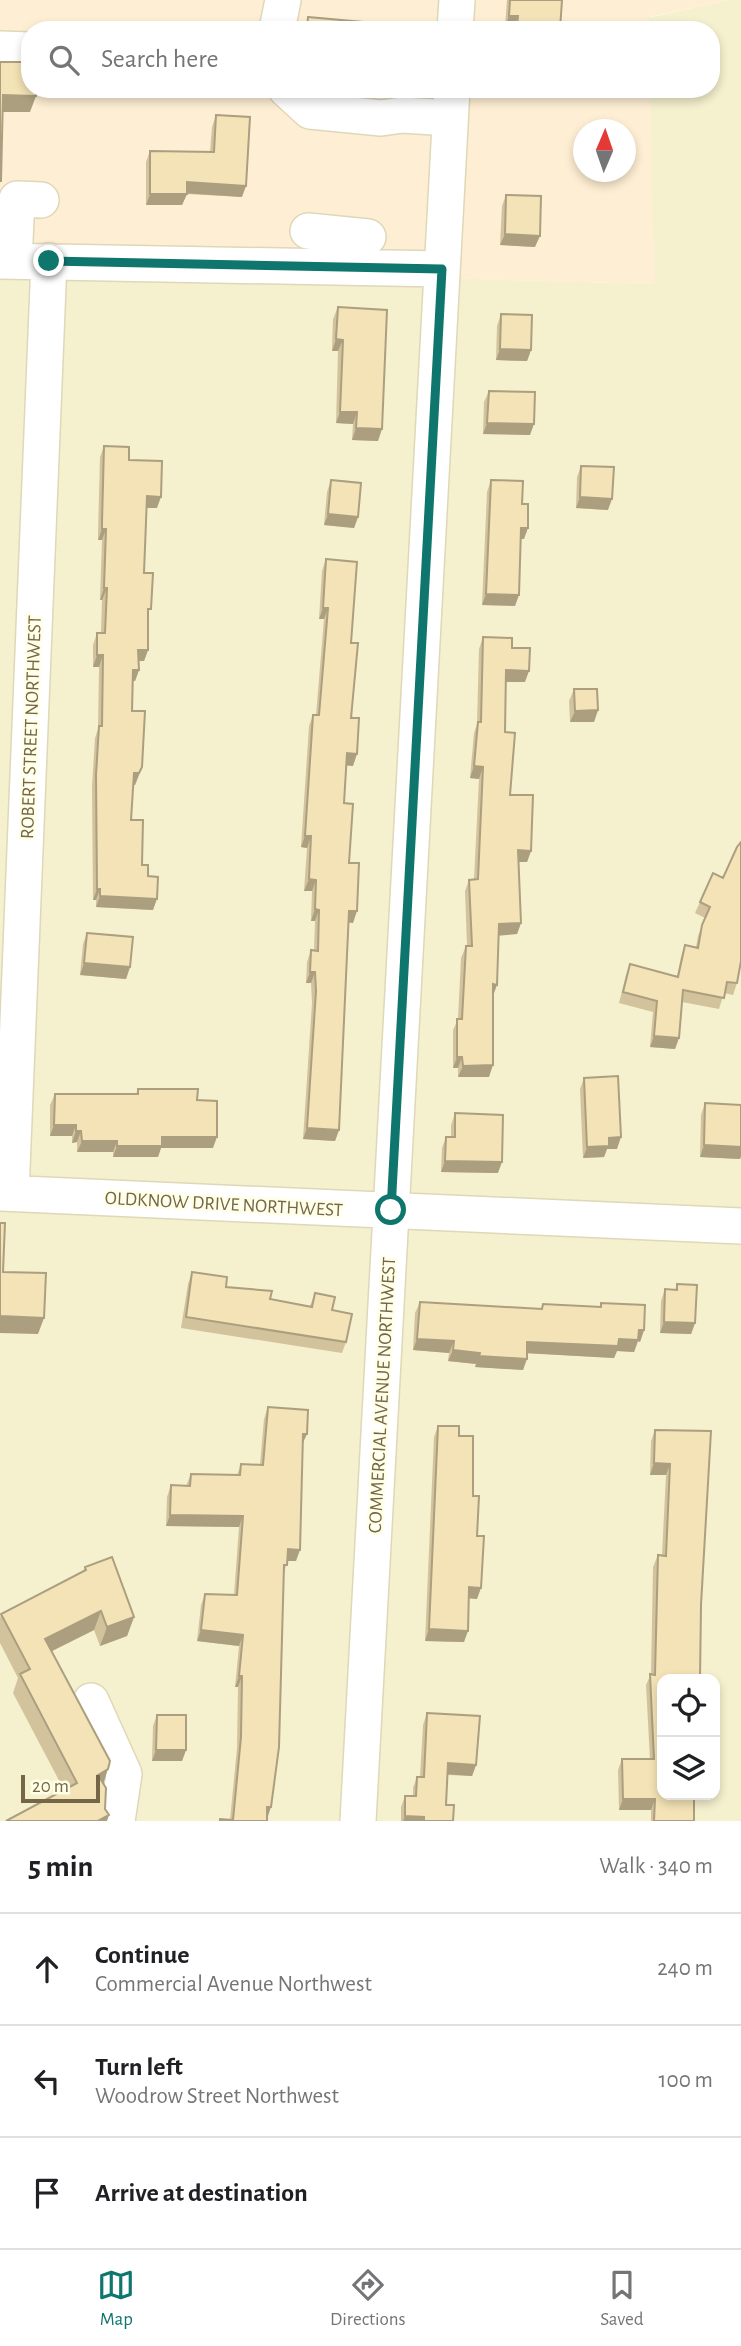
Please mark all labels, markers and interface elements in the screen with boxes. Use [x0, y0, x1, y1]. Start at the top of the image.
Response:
search box [21, 21, 720, 98]
icon: search [45, 41, 83, 79]
text: Search here [101, 46, 219, 72]
north arrow [573, 119, 636, 182]
route end [33, 245, 64, 276]
street label: ROBERT STREET NORTHWEST [18, 615, 45, 839]
street label: OLDKNOW DRIVE NORTHWEST [104, 1189, 343, 1220]
route start [375, 1194, 406, 1225]
street label: COMMERCIAL AVENUE NORTHWEST [366, 1256, 399, 1534]
map controls [657, 1674, 720, 1800]
button: locate [657, 1674, 720, 1737]
button: layers [657, 1737, 720, 1800]
scale bar [21, 1772, 100, 1804]
text: 20 m [32, 1777, 69, 1796]
text: 5 min [28, 1852, 93, 1882]
text: Walk · 340 m [599, 1855, 713, 1878]
text: Continue [95, 1942, 190, 1968]
icon: ahead [28, 1950, 66, 1988]
text: 240 m [657, 1957, 713, 1980]
text: Commercial Avenue Northwest [95, 1973, 372, 1996]
text: Turn left [95, 2054, 183, 2080]
icon: left [28, 2062, 66, 2100]
text: 100 m [659, 2069, 713, 2092]
text: Woodrow Street Northwest [95, 2085, 339, 2108]
icon: arrive [28, 2174, 66, 2212]
text: Arrive at destination [95, 2180, 308, 2206]
tab: Map [97, 2266, 135, 2331]
tab: Directions [330, 2266, 406, 2331]
tab: Saved [600, 2266, 644, 2331]

